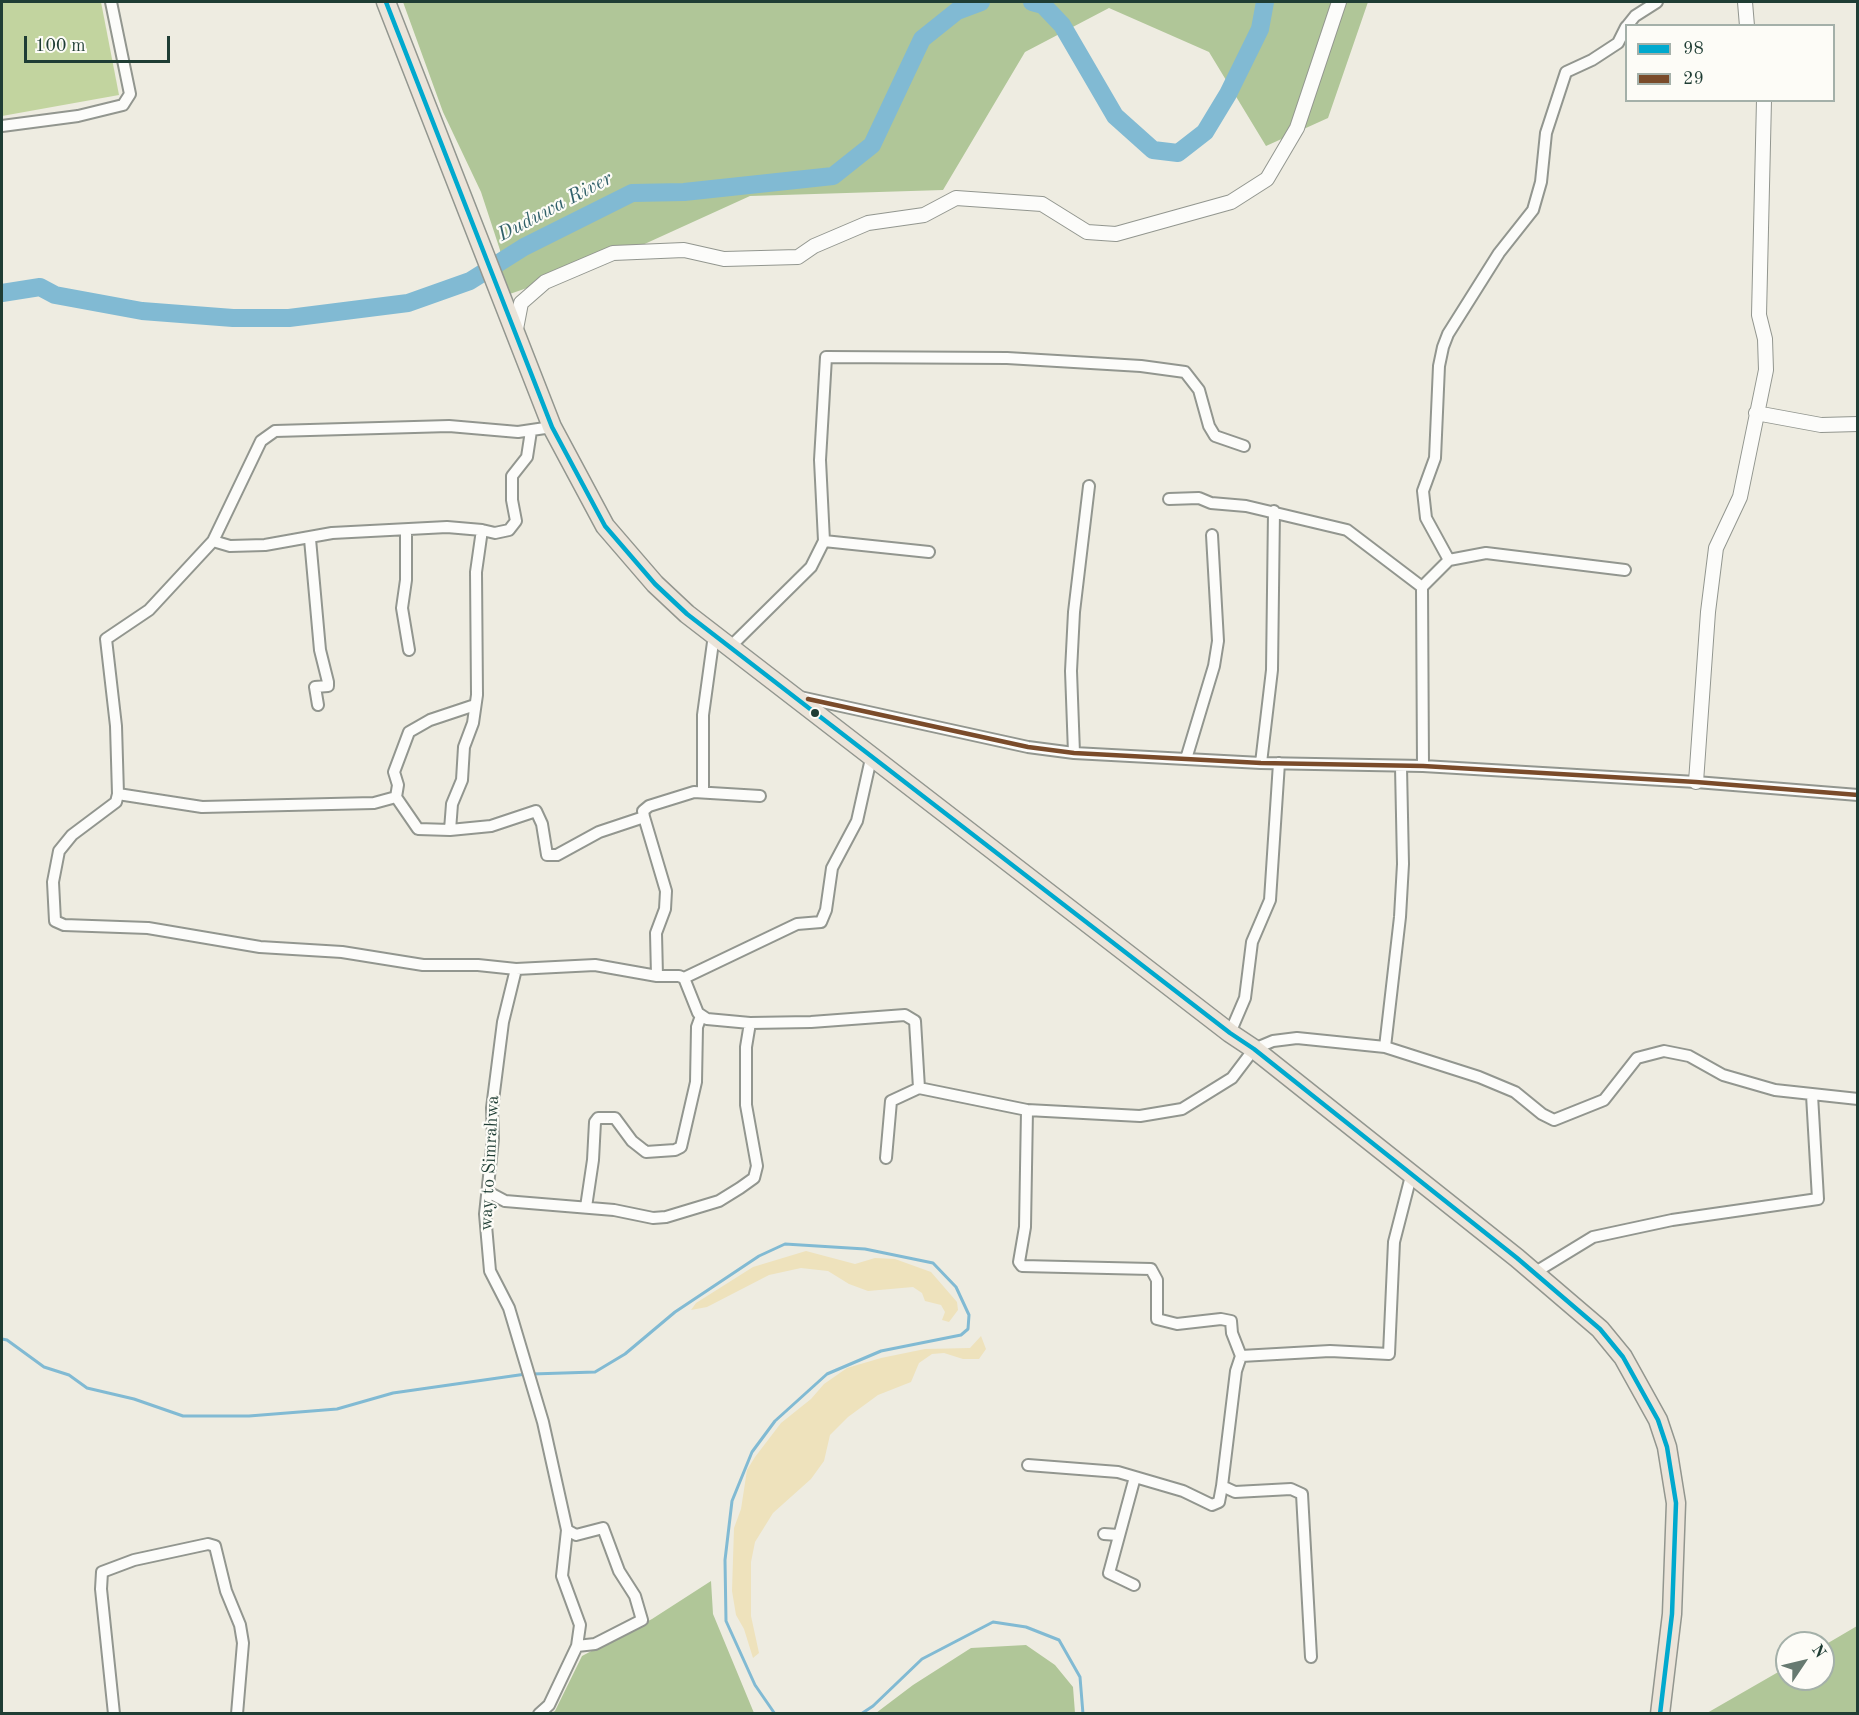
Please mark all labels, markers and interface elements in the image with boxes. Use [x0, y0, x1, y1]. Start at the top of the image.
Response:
scale bar [27, 24, 172, 62]
legend [1625, 24, 1835, 102]
text: 100 m [35, 37, 86, 55]
text: 98 [1683, 40, 1704, 58]
text: 29 [1683, 70, 1704, 88]
water label: Duduwa River [494, 167, 616, 247]
unlabelled marker [809, 707, 821, 719]
street label: way to Simrahwa [476, 1095, 504, 1231]
north arrow [1775, 1631, 1835, 1691]
text: N [1808, 1642, 1828, 1661]

